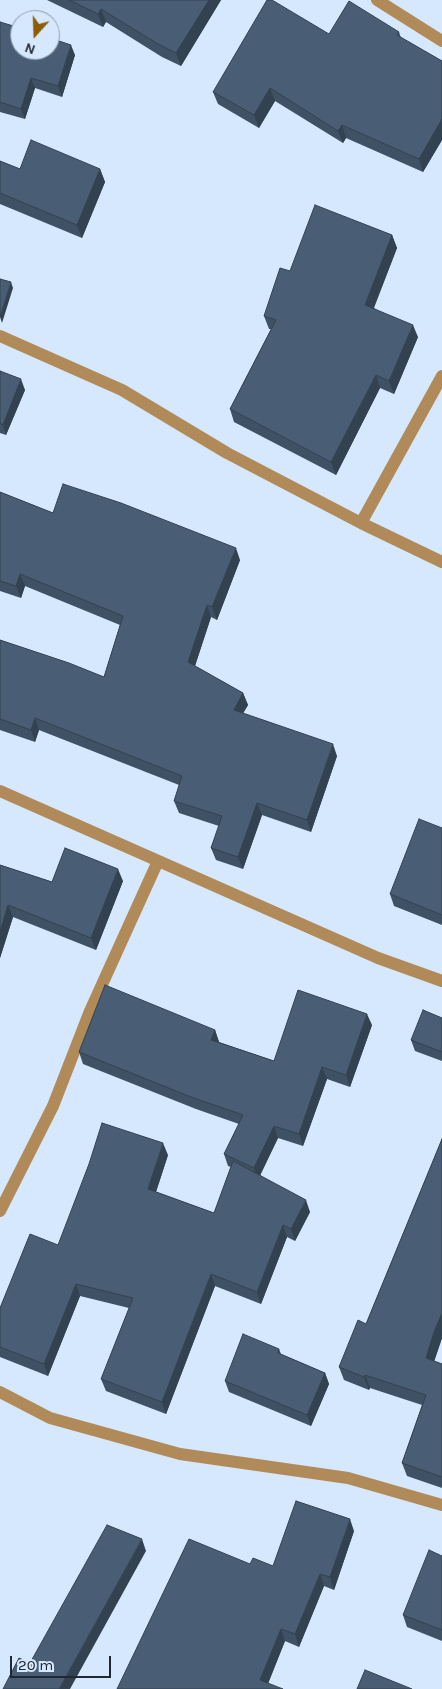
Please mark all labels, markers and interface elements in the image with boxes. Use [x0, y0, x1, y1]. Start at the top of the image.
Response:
north arrow [10, 10, 60, 60]
text: N [22, 39, 38, 58]
scale bar [12, 1646, 114, 1678]
text: 20 m [18, 1656, 53, 1674]

